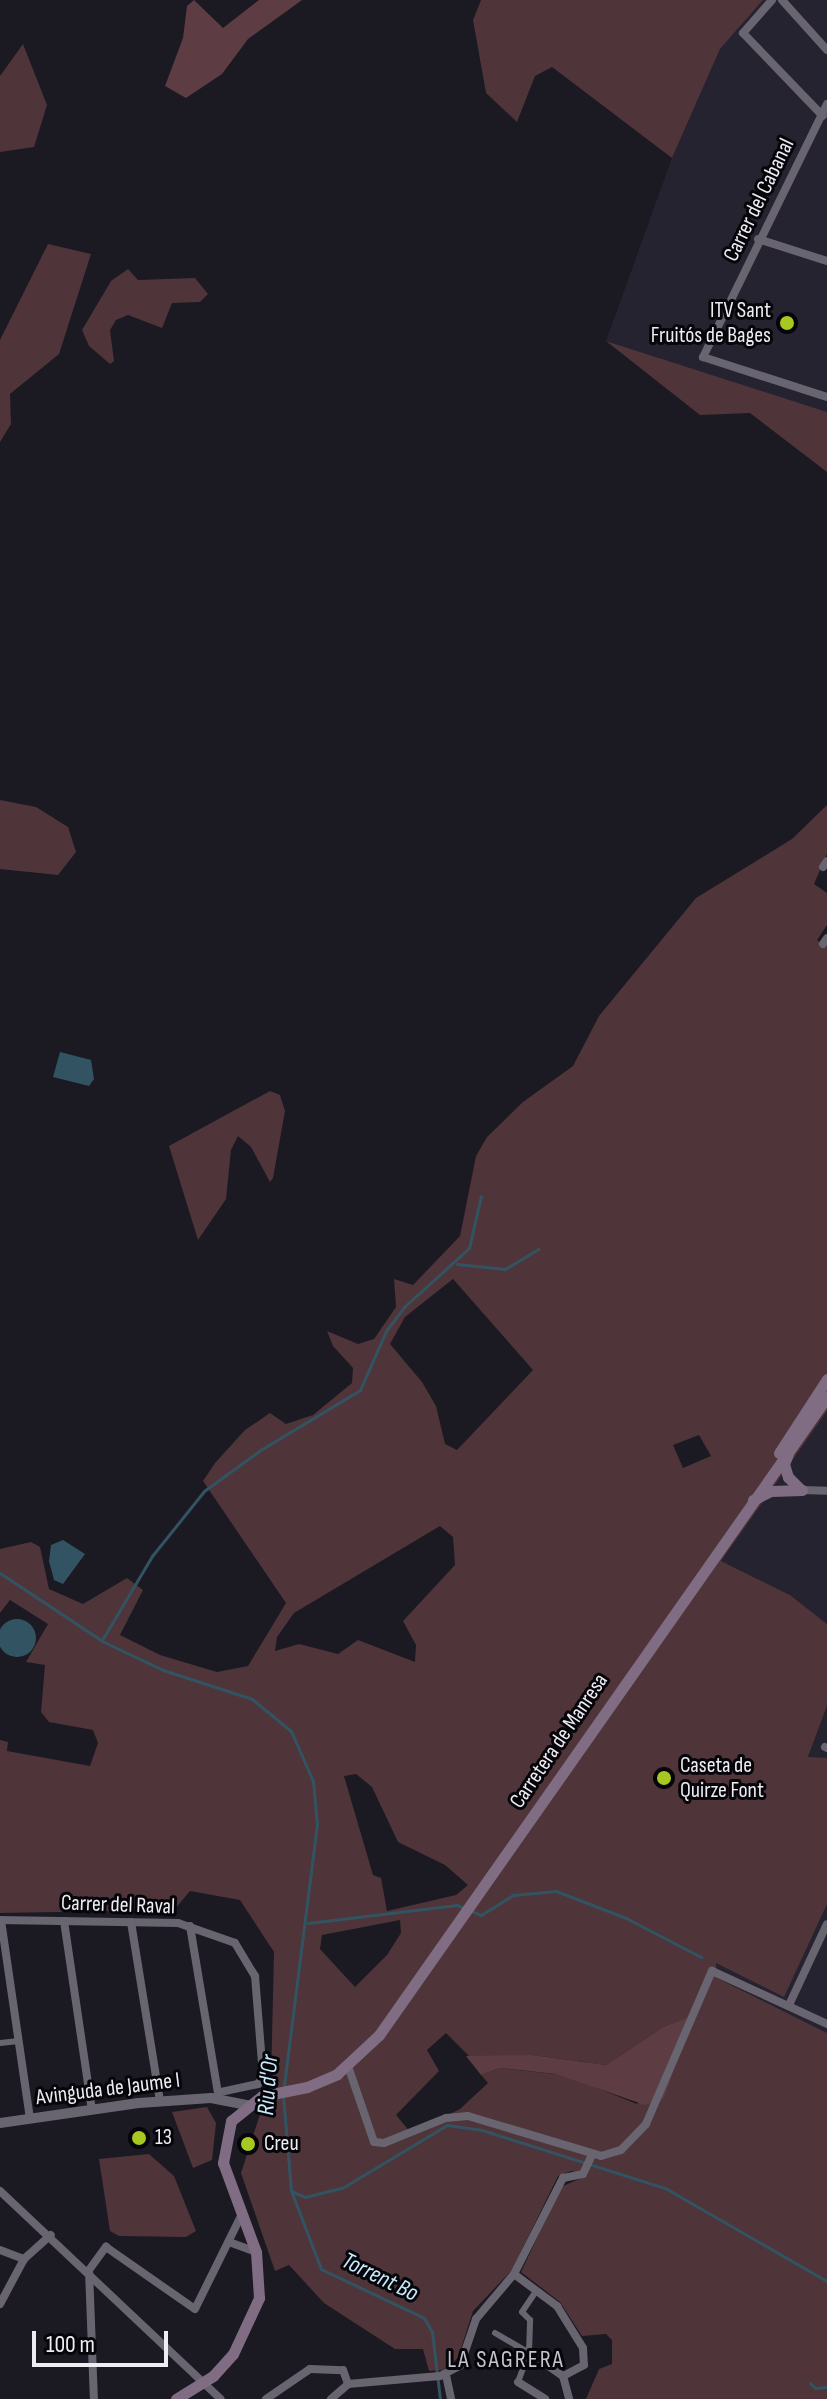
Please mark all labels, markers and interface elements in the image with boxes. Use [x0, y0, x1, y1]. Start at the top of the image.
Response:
street label: Carrer del Cabanal [718, 134, 800, 266]
place label: ITV Sant Fruitós de Bages [651, 297, 771, 348]
marker: ITV Sant Fruitós de Bages [778, 314, 796, 332]
street label: Carretera de Manresa [504, 1669, 614, 1813]
place label: Caseta de Quirze Font [680, 1752, 764, 1804]
marker: Caseta de Quirze Font [655, 1769, 673, 1787]
street label: Carrer del Raval [60, 1890, 176, 1920]
water label: Riu d'Or [252, 2054, 284, 2116]
street label: Avinguda de Jaume I [34, 2067, 182, 2111]
place label: 13 [155, 2125, 172, 2151]
marker: 13 [130, 2129, 148, 2147]
place label: Creu [264, 2131, 299, 2157]
marker: Creu [239, 2135, 257, 2153]
water label: Torrent Bo [337, 2246, 423, 2308]
scale bar [36, 2315, 172, 2365]
text: 100 m [46, 2330, 95, 2359]
district label: LA SAGRERA [447, 2346, 565, 2374]

